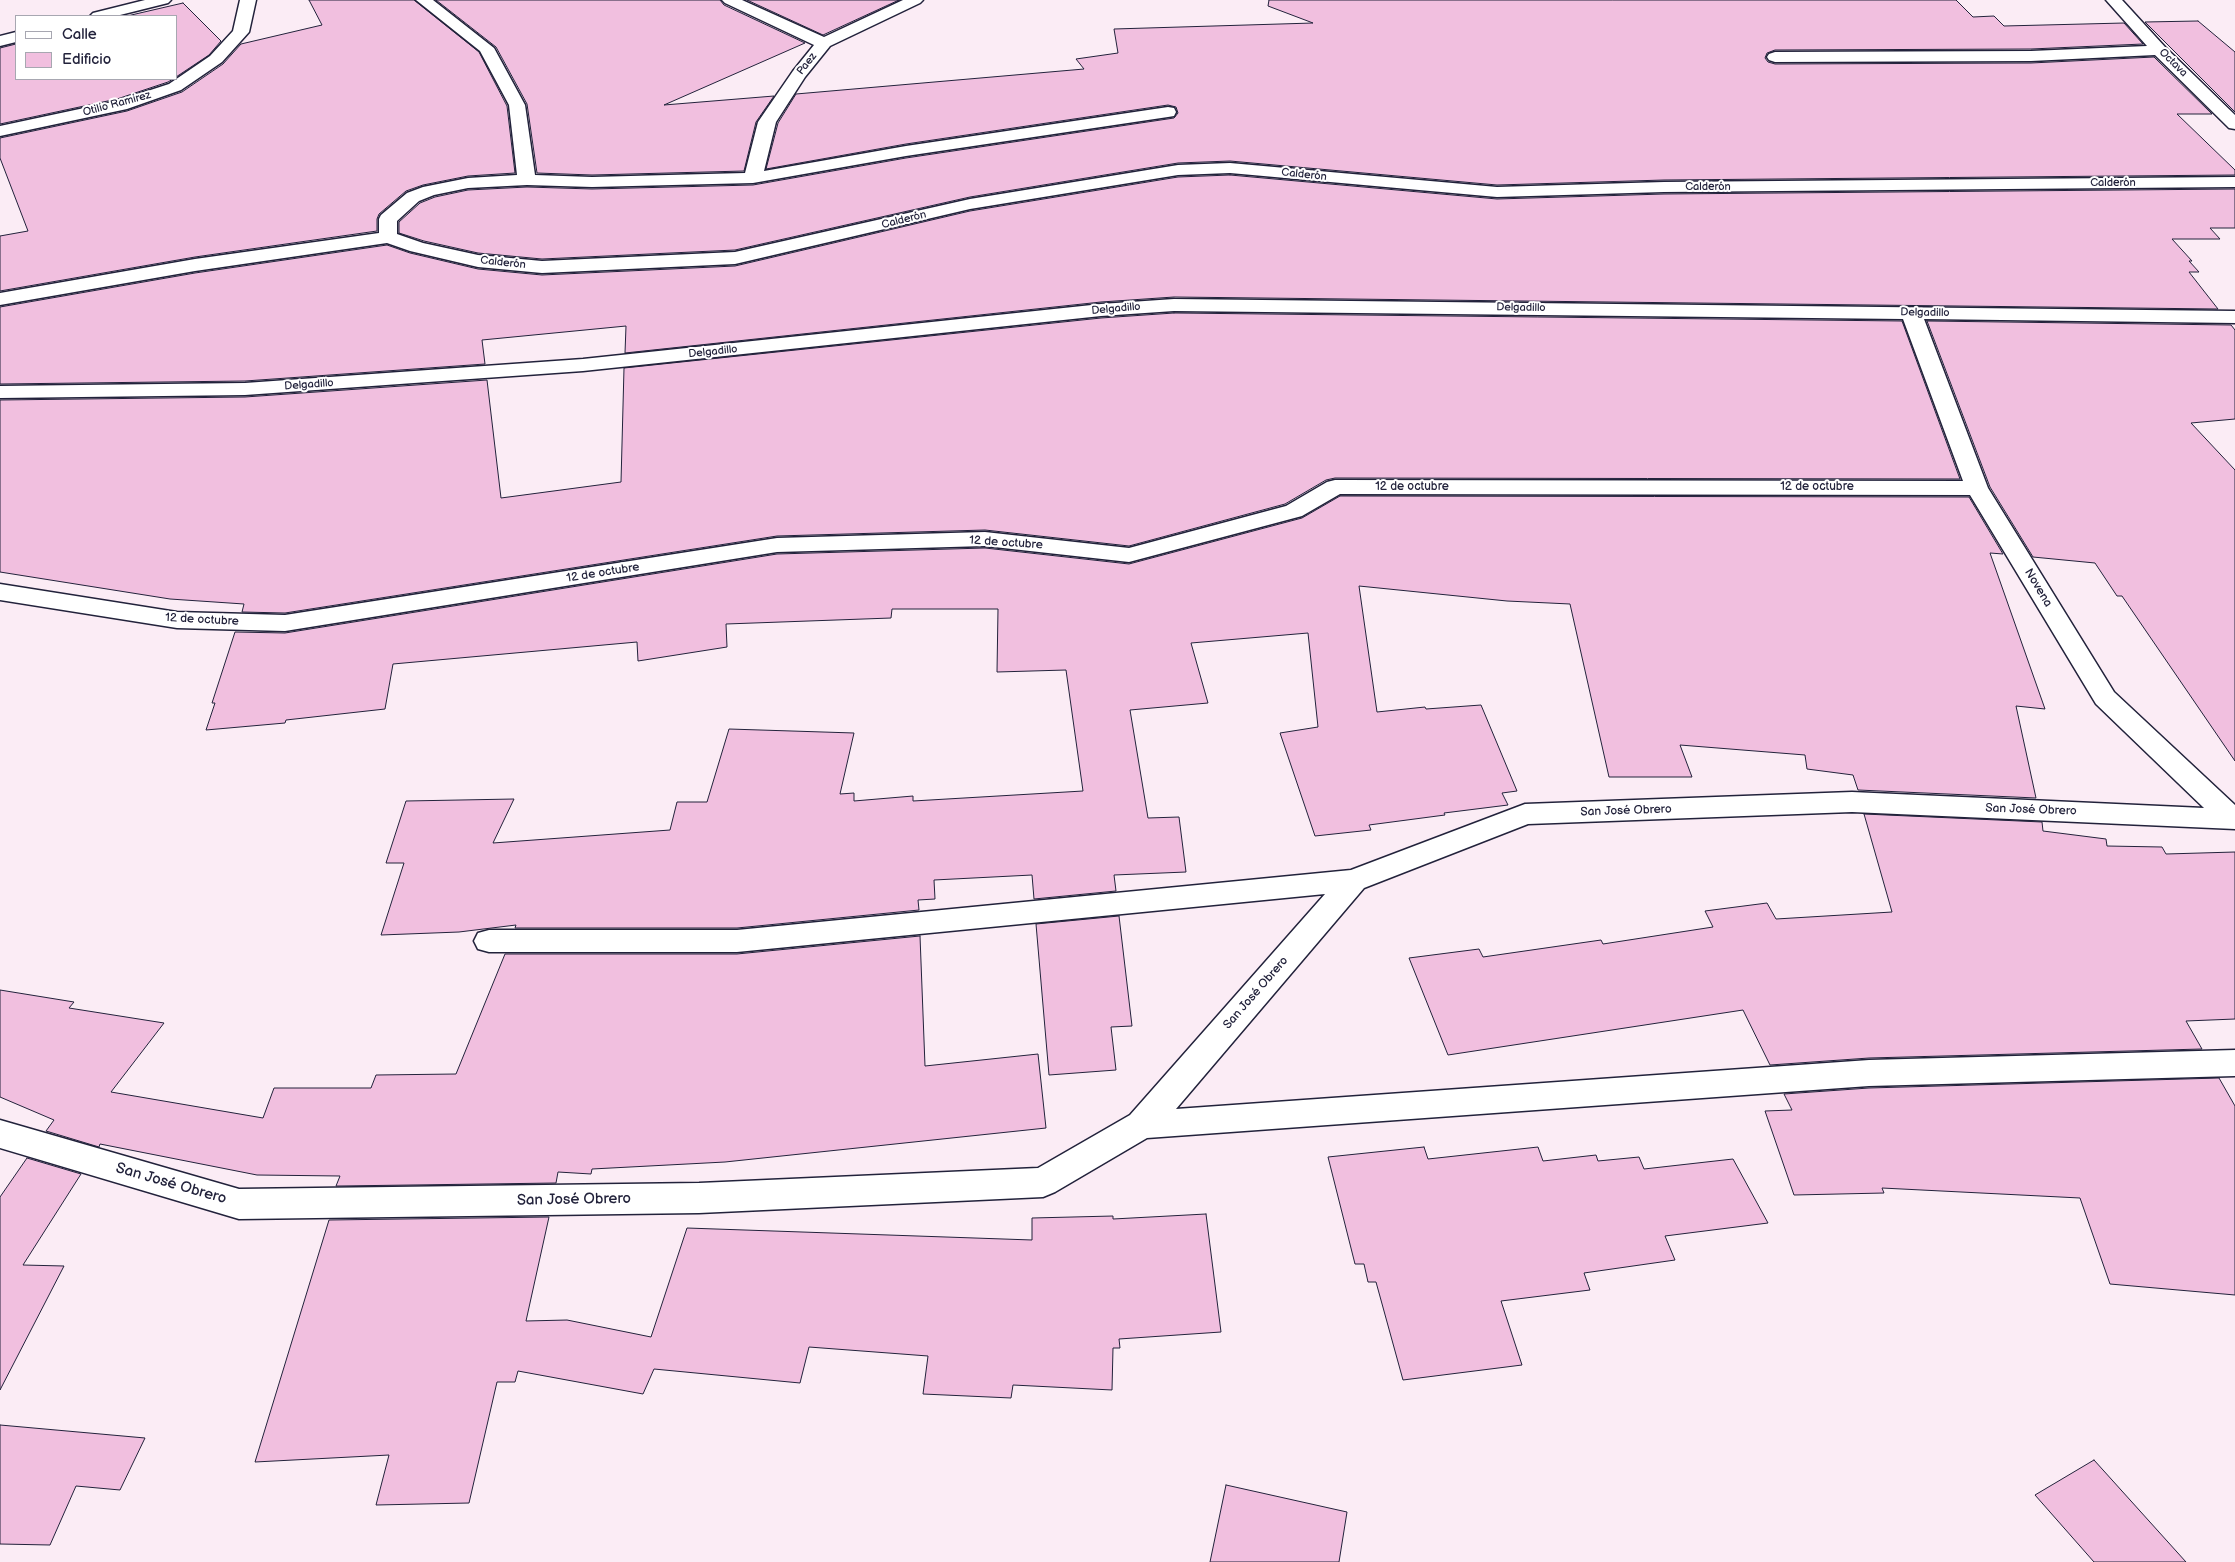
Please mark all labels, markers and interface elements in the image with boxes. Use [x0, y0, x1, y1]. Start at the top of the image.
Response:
legend [15, 15, 178, 80]
text: Calle [62, 25, 97, 44]
street label: Octava [2156, 46, 2190, 80]
text: Edificio [62, 50, 111, 69]
street label: Paez [794, 50, 820, 78]
street label: Otilio Ramirez [82, 89, 152, 119]
street label: Calderón [1281, 166, 1327, 184]
street label: Calderón [2090, 176, 2136, 190]
street label: Calderón [1685, 180, 1731, 194]
street label: Calderón [880, 208, 928, 232]
street label: Calderón [480, 254, 526, 272]
street label: Delgadillo [1091, 300, 1141, 318]
street label: Delgadillo [1496, 301, 1546, 315]
street label: Delgadillo [1900, 306, 1950, 320]
street label: Delgadillo [688, 343, 738, 361]
street label: Delgadillo [284, 377, 334, 393]
street label: 12 de octubre [1375, 480, 1449, 494]
street label: 12 de octubre [1780, 480, 1854, 494]
street label: 12 de octubre [969, 533, 1043, 553]
street label: 12 de octubre [565, 560, 641, 586]
street label: Novena [2021, 566, 2055, 610]
street label: 12 de octubre [165, 611, 239, 629]
street label: San José Obrero [1985, 801, 2077, 819]
street label: San José Obrero [1580, 802, 1672, 820]
street label: San José Obrero [1221, 954, 1291, 1032]
street label: San José Obrero [114, 1160, 228, 1208]
street label: San José Obrero [517, 1190, 631, 1210]

